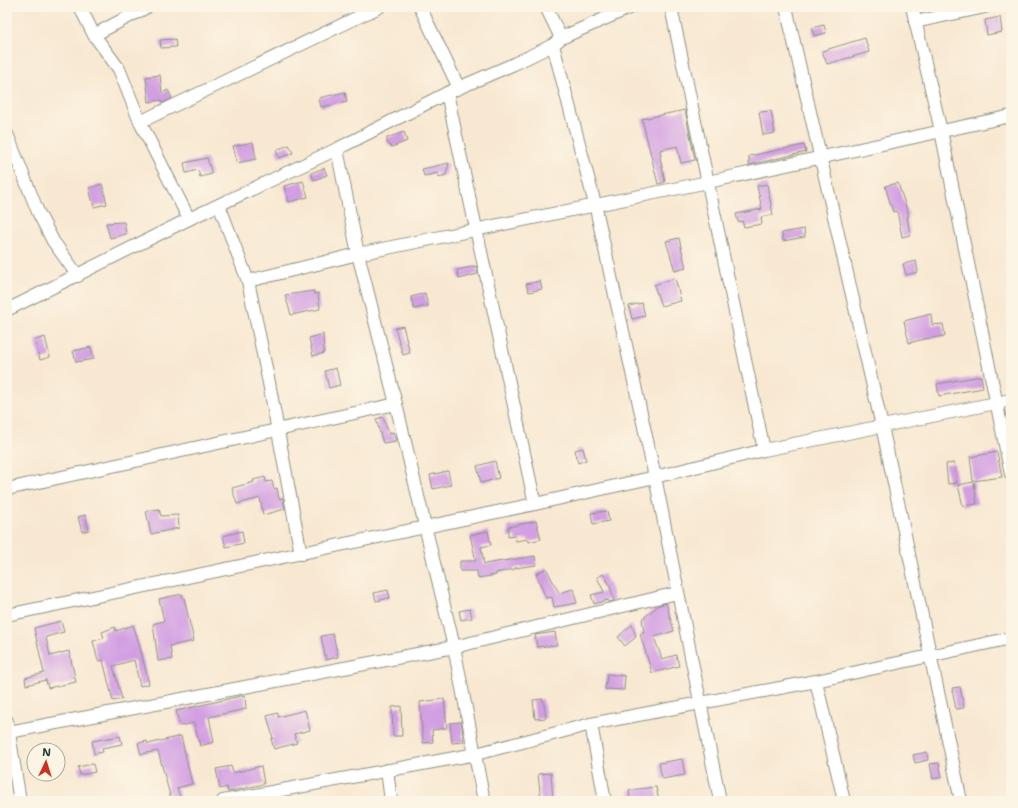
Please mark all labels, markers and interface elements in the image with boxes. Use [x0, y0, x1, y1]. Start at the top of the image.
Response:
north arrow [26, 742, 66, 782]
text: N [42, 745, 52, 760]

